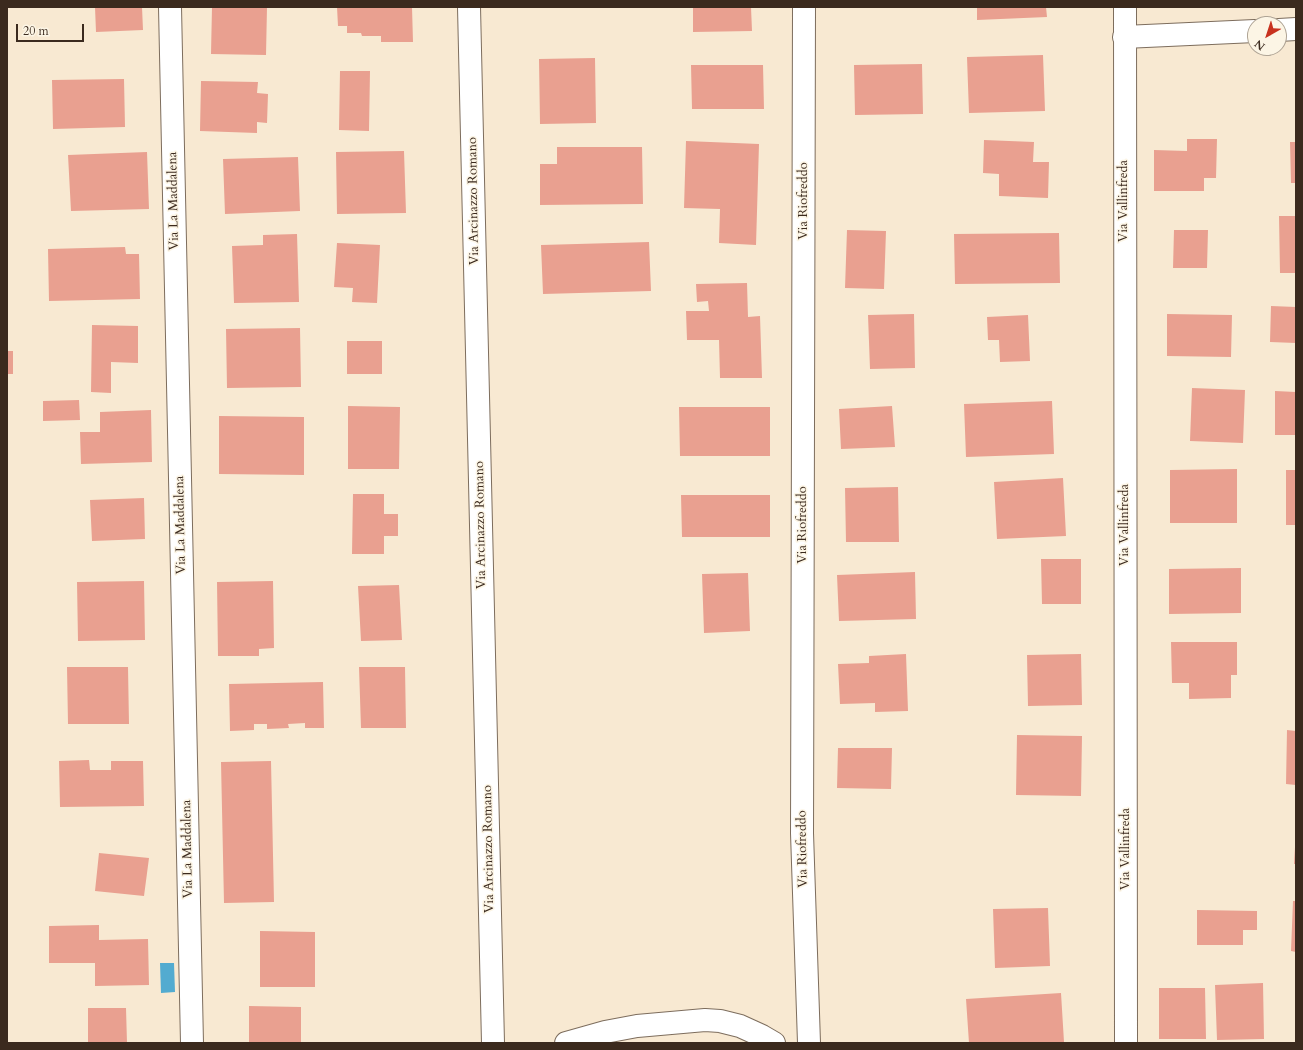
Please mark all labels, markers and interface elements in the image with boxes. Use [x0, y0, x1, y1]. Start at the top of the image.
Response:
scale bar [18, 16, 86, 42]
north arrow [1247, 16, 1287, 56]
text: 20 m [23, 23, 49, 39]
text: N [1251, 36, 1268, 54]
street label: Via Arcinazzo Romano [465, 137, 483, 265]
street label: Via La Maddalena [165, 151, 183, 251]
street label: Via Vallinfreda [1116, 160, 1132, 242]
street label: Via Riofreddo [796, 162, 812, 240]
street label: Via Arcinazzo Romano [472, 461, 490, 589]
street label: Via La Maddalena [172, 475, 190, 575]
street label: Via Vallinfreda [1117, 484, 1133, 566]
street label: Via Riofreddo [795, 486, 811, 564]
street label: Via Arcinazzo Romano [480, 785, 498, 913]
street label: Via La Maddalena [179, 799, 197, 899]
street label: Via Vallinfreda [1118, 808, 1134, 890]
street label: Via Riofreddo [795, 810, 811, 888]

